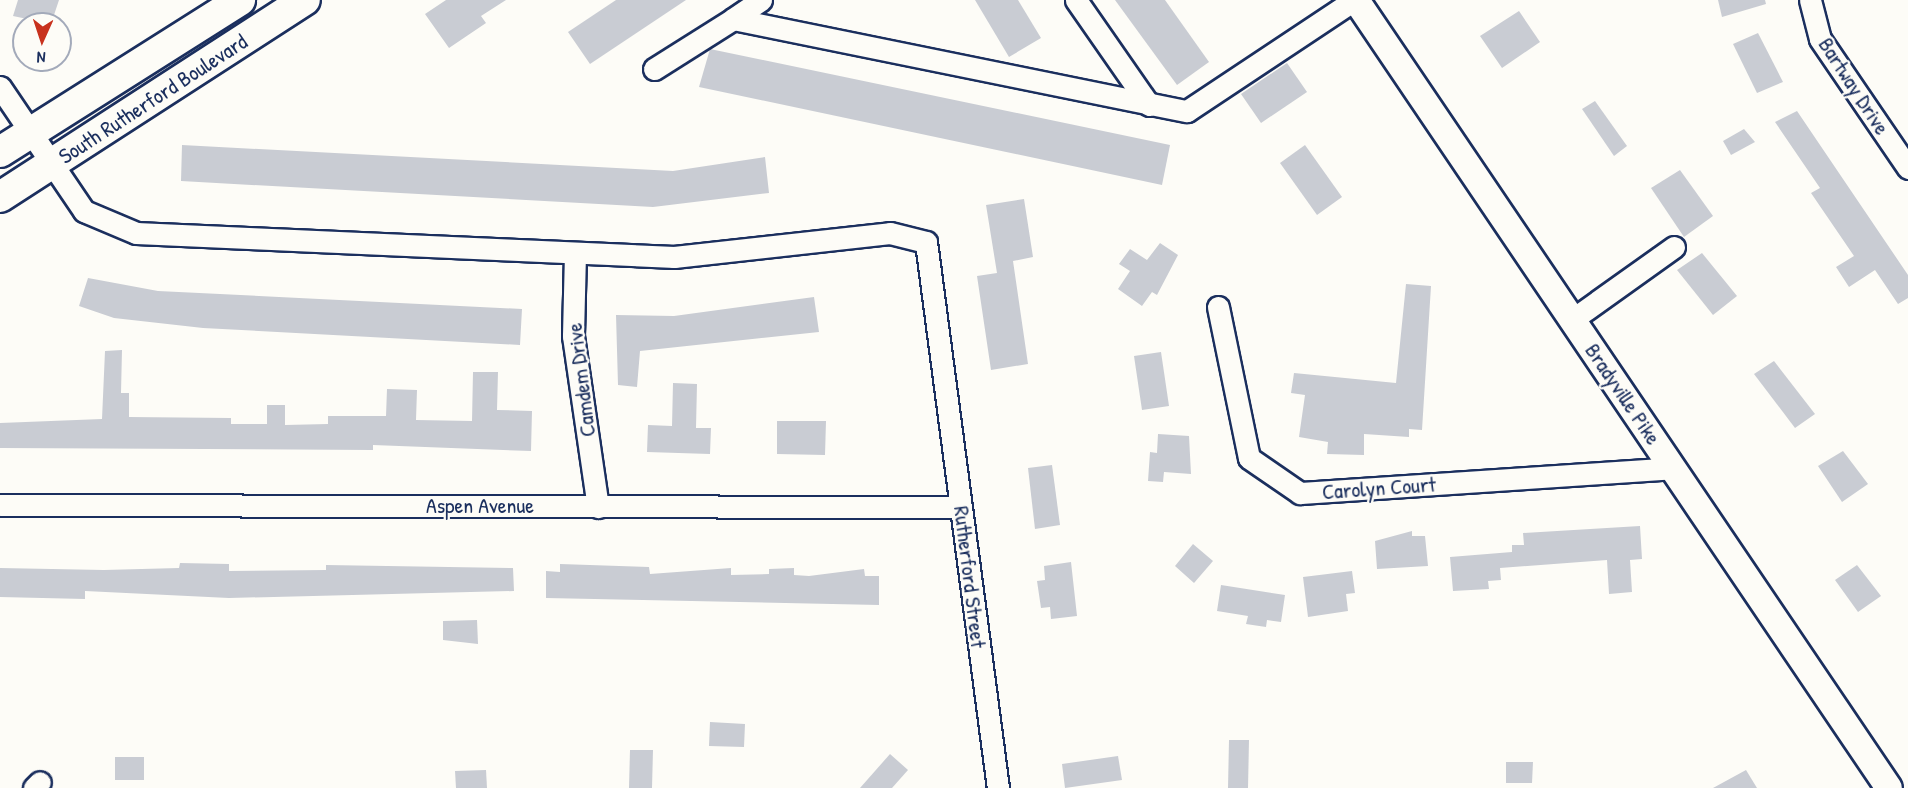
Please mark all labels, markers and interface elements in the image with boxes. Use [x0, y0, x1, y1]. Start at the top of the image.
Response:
north arrow [12, 12, 72, 72]
street label: South Rutherford Boulevard [54, 28, 252, 170]
street label: Bartway Drive [1813, 33, 1895, 139]
text: N [36, 47, 46, 69]
street label: Camdem Drive [561, 322, 601, 438]
street label: Bradyville Pike [1579, 338, 1667, 450]
street label: Carolyn Court [1321, 471, 1437, 505]
street label: Aspen Avenue [426, 493, 534, 519]
street label: Rutherford Street [948, 504, 992, 650]

